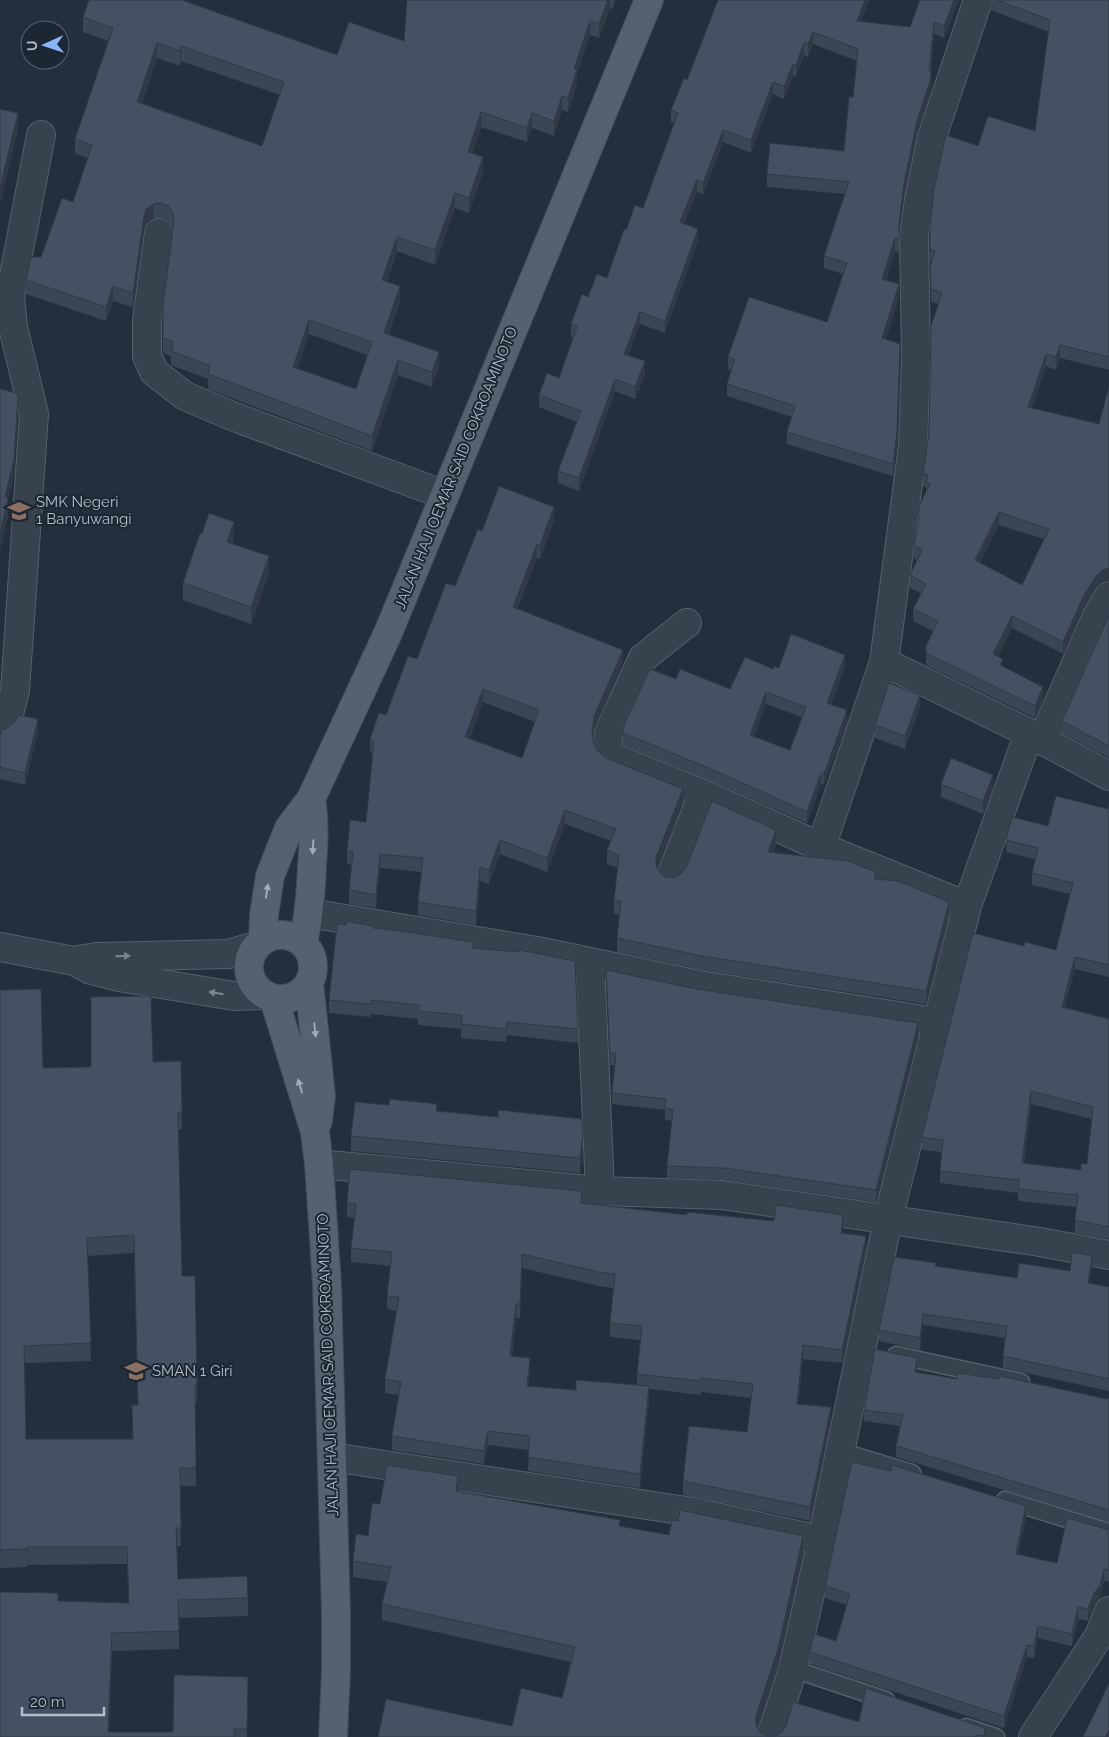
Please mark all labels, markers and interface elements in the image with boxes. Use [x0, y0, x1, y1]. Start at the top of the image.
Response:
north arrow [20, 20, 70, 70]
text: U [24, 40, 40, 51]
street label: JALAN HAJI OEMAR SAID COKROAMINOTO [391, 324, 521, 612]
place label: SMK Negeri 1 Banyuwangi [36, 493, 132, 528]
school or university icon: SMK Negeri 1 Banyuwangi [6, 498, 32, 524]
one-way arrow [309, 839, 317, 855]
one-way arrow [264, 883, 272, 899]
one-way arrow [115, 952, 131, 960]
one-way arrow [208, 989, 224, 997]
one-way arrow [311, 1023, 319, 1039]
one-way arrow [296, 1078, 304, 1093]
street label: JALAN HAJI OEMAR SAID COKROAMINOTO [314, 1213, 342, 1517]
school or university icon: SMAN 1 Giri [123, 1358, 149, 1384]
place label: SMAN 1 Giri [152, 1362, 233, 1380]
scale bar [22, 1684, 105, 1716]
text: 20 m [30, 1693, 65, 1711]

